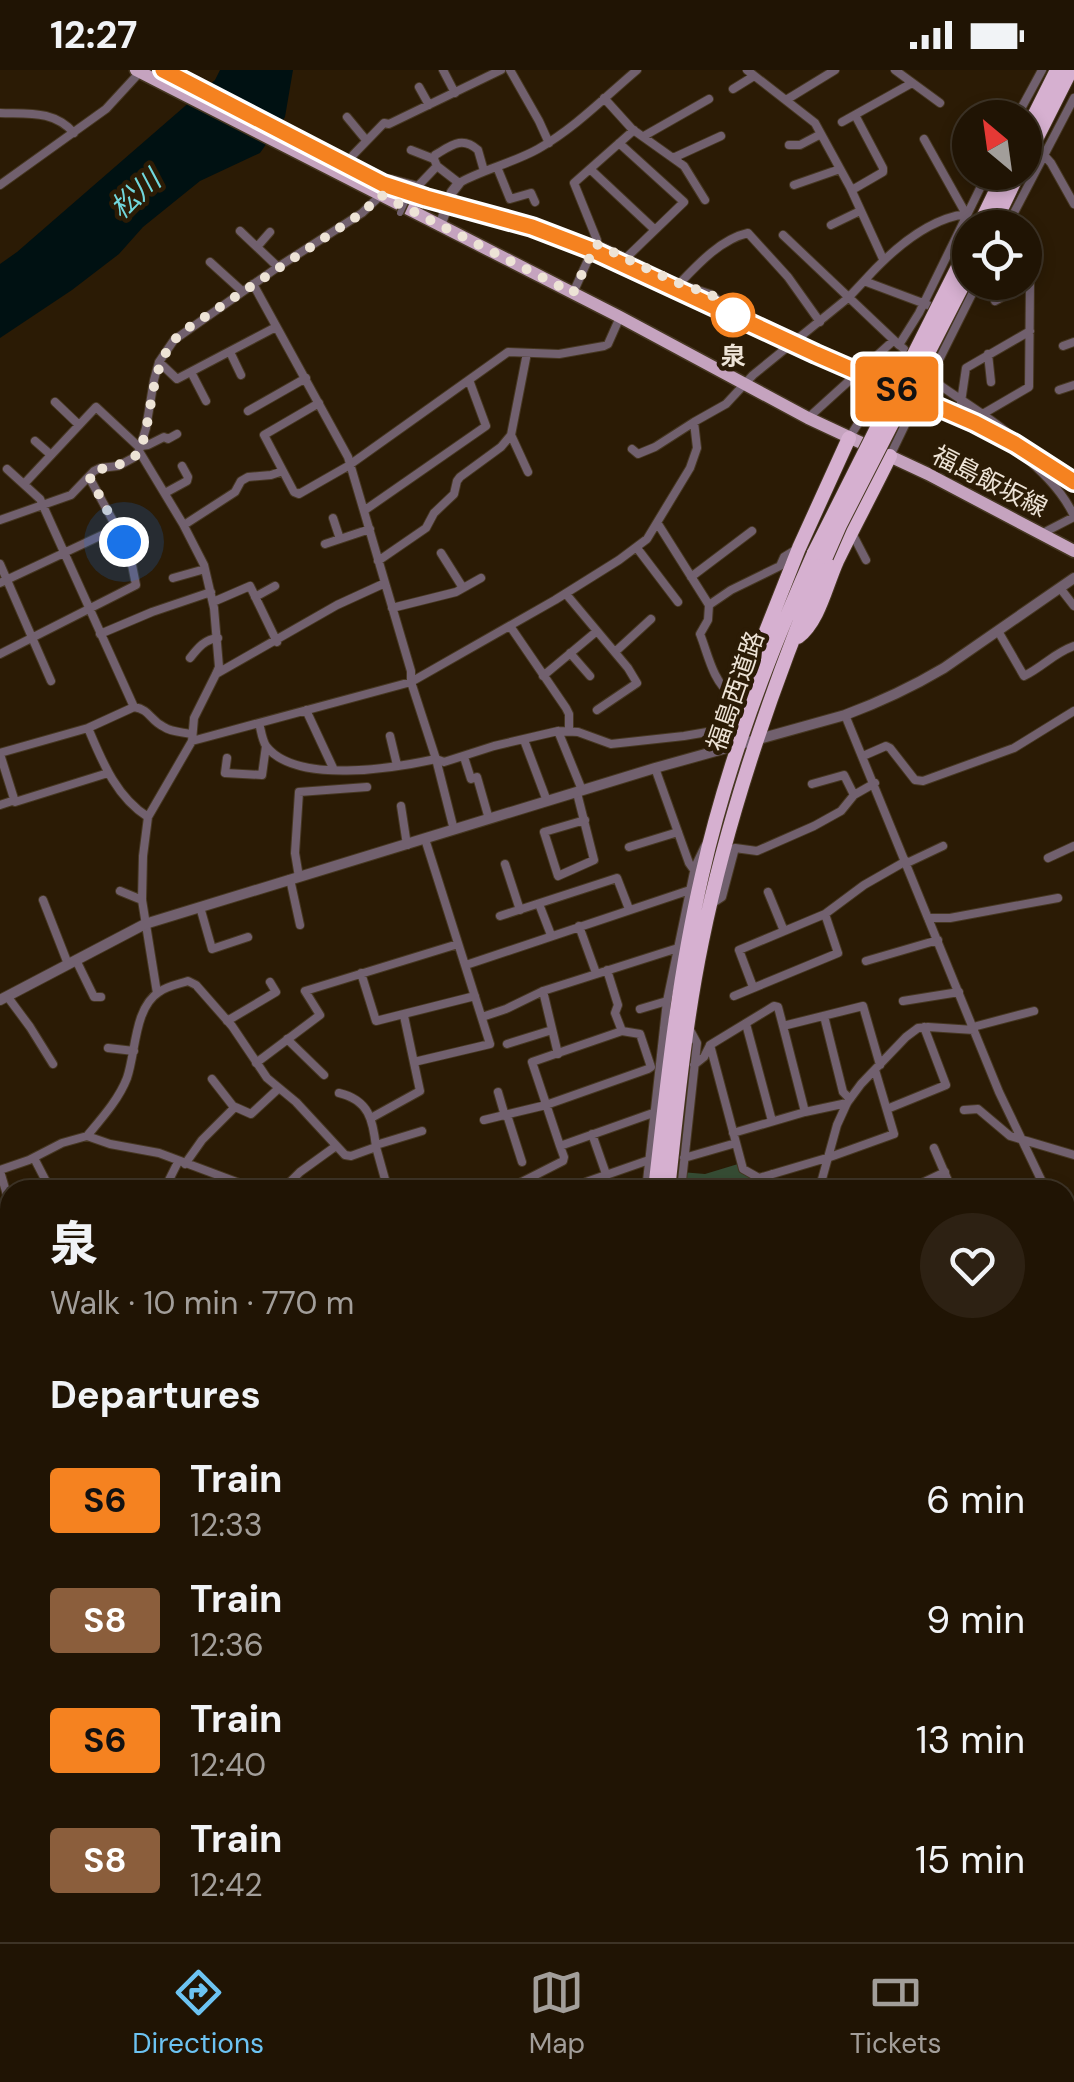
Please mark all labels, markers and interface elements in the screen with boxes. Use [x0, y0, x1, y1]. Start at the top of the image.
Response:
text: 12:27 [50, 10, 137, 60]
north arrow [952, 100, 1042, 190]
map controls [952, 100, 1042, 300]
water label: 松川 [102, 160, 171, 227]
button: locate [952, 210, 1042, 300]
marker: 泉 [712, 294, 754, 336]
place label: 泉 [720, 340, 746, 373]
line badge: S6 [852, 356, 942, 422]
text: S6 [875, 366, 919, 412]
street label: 福島飯坂線 [927, 438, 1053, 525]
your location [99, 517, 149, 567]
street label: 福島西道路 [700, 627, 771, 756]
text: 泉 [50, 1213, 98, 1276]
button: heart [920, 1213, 1025, 1318]
text: Walk · 10 min · 770 m [50, 1282, 354, 1324]
text: Departures [50, 1370, 261, 1420]
text: Train [190, 1454, 283, 1504]
text: 6 min [926, 1475, 1025, 1525]
text: S6 [83, 1477, 127, 1523]
text: 12:33 [190, 1504, 263, 1546]
text: Train [190, 1574, 283, 1624]
text: 9 min [926, 1595, 1025, 1645]
text: S8 [83, 1597, 127, 1643]
text: 12:36 [190, 1624, 264, 1666]
text: Train [190, 1694, 283, 1744]
text: 13 min [916, 1715, 1025, 1765]
text: S6 [83, 1717, 127, 1763]
text: 12:40 [190, 1744, 266, 1786]
text: Train [190, 1814, 283, 1864]
text: 15 min [915, 1835, 1025, 1885]
text: S8 [83, 1837, 127, 1883]
text: 12:42 [190, 1864, 263, 1906]
tab: Directions [132, 1965, 264, 2062]
tab: Map [529, 1965, 585, 2062]
tab: Tickets [850, 1965, 942, 2062]

